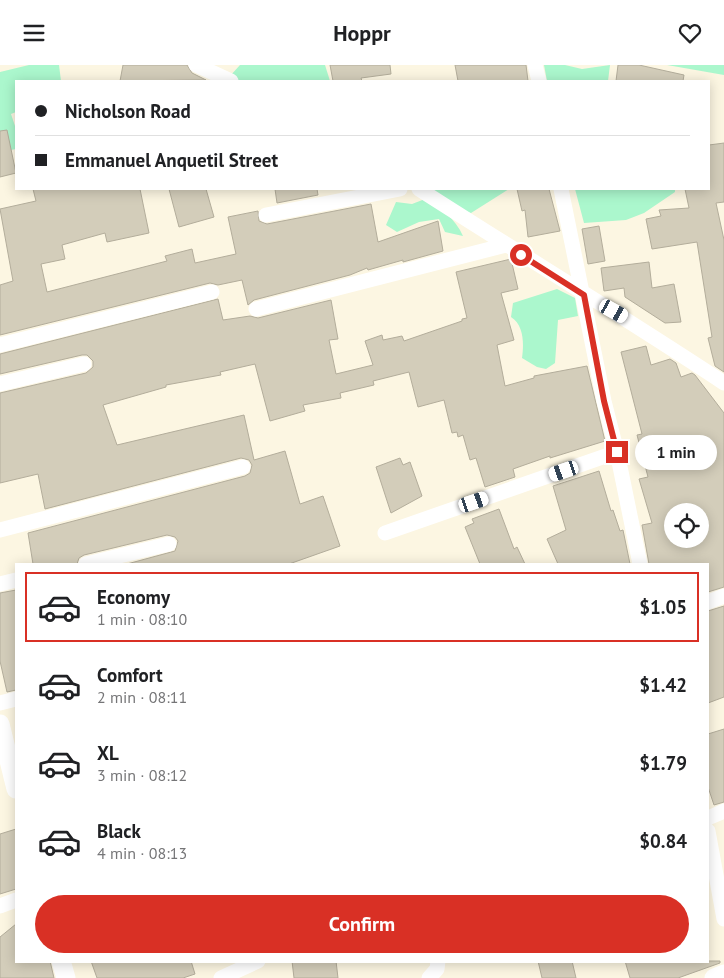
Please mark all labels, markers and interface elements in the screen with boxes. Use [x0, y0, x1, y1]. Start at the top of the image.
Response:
icon: menu [20, 19, 48, 47]
text: Hoppr [333, 19, 391, 47]
icon: heart [676, 19, 704, 47]
text: Nicholson Road [65, 99, 191, 123]
text: Emmanuel Anquetil Street [65, 148, 278, 172]
route start [510, 244, 532, 266]
car [597, 297, 630, 325]
callout: 1 min [634, 435, 717, 469]
route end [606, 441, 628, 463]
text: 1 min [656, 442, 696, 462]
car [547, 459, 580, 483]
car [457, 490, 490, 514]
map controls [664, 503, 709, 548]
button: locate [664, 503, 709, 548]
icon: car [37, 585, 82, 630]
text: Economy [97, 585, 170, 609]
text: $1.05 [639, 595, 687, 619]
text: 1 min · 08:10 [97, 609, 187, 629]
icon: car [37, 663, 82, 708]
text: Comfort [97, 663, 163, 687]
text: $1.42 [639, 673, 687, 697]
text: 2 min · 08:11 [97, 687, 187, 707]
icon: car [37, 741, 82, 786]
text: XL [97, 741, 119, 765]
text: $1.79 [639, 751, 687, 775]
text: 3 min · 08:12 [97, 765, 187, 785]
icon: car [37, 819, 82, 864]
text: Black [97, 819, 141, 843]
text: $0.84 [639, 829, 687, 853]
text: 4 min · 08:13 [97, 843, 187, 863]
button: Confirm [35, 895, 689, 953]

